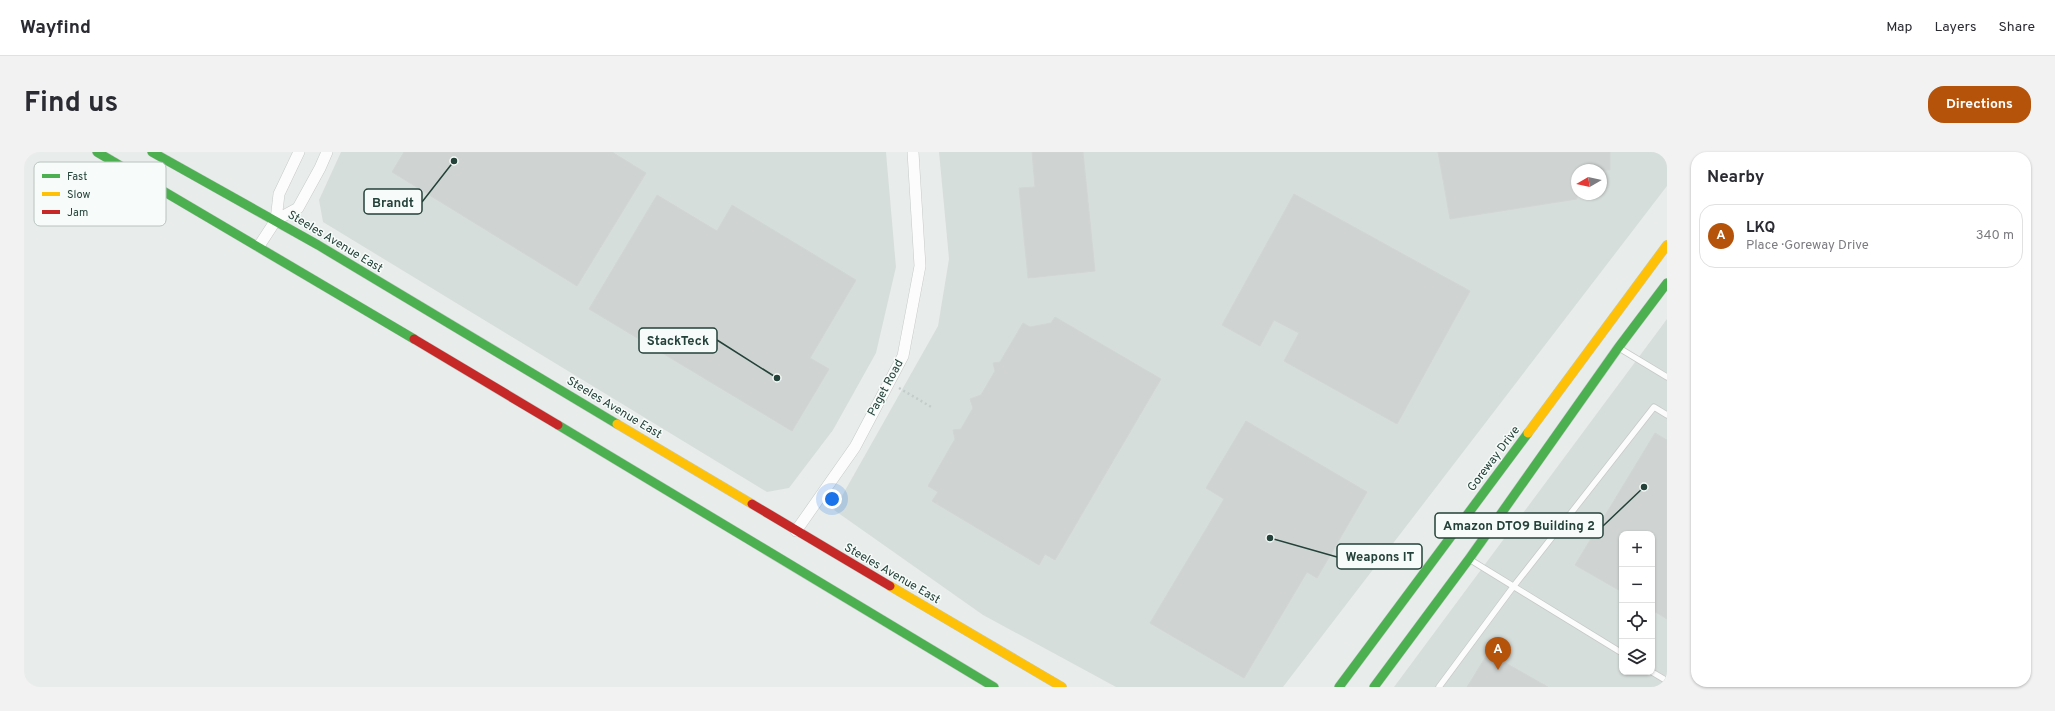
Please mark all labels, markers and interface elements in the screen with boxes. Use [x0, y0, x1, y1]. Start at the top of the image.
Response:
text: Wayfind [20, 16, 91, 40]
text: Map [1886, 19, 1912, 36]
text: Layers [1934, 19, 1976, 36]
text: Share [1998, 19, 2035, 36]
text: Find us [24, 86, 118, 122]
button: Directions [1928, 86, 2031, 123]
legend [34, 162, 166, 226]
north arrow [1571, 164, 1607, 200]
text: Nearby [1707, 167, 1764, 189]
text: Fast [67, 170, 87, 184]
text: Slow [67, 188, 90, 202]
callout: Brandt [364, 189, 422, 214]
text: Brandt [372, 196, 414, 212]
text: Jam [67, 206, 88, 220]
street label: Steeles Avenue East [284, 207, 386, 277]
text: LKQ [1746, 219, 1775, 238]
text: A [1716, 228, 1726, 244]
text: 340 m [1976, 228, 2014, 244]
text: Place · Goreway Drive [1746, 238, 1869, 254]
callout: StackTeck [639, 328, 717, 353]
text: StackTeck [647, 334, 709, 350]
street label: Paget Road [864, 357, 908, 419]
street label: Steeles Avenue East [563, 373, 665, 443]
street label: Goreway Drive [1464, 423, 1524, 495]
your location [822, 489, 842, 509]
callout: Amazon DTO9 Building 2 [1435, 513, 1603, 538]
text: Amazon DTO9 Building 2 [1443, 519, 1595, 535]
map controls [1619, 531, 1655, 675]
button: + [1619, 531, 1655, 567]
street label: Steeles Avenue East [841, 540, 943, 608]
callout: Weapons IT [1337, 544, 1422, 569]
text: Weapons IT [1346, 550, 1415, 566]
button: − [1619, 567, 1655, 603]
button: locate [1619, 603, 1655, 639]
pin: A [1485, 637, 1511, 670]
button: layers [1619, 639, 1655, 675]

